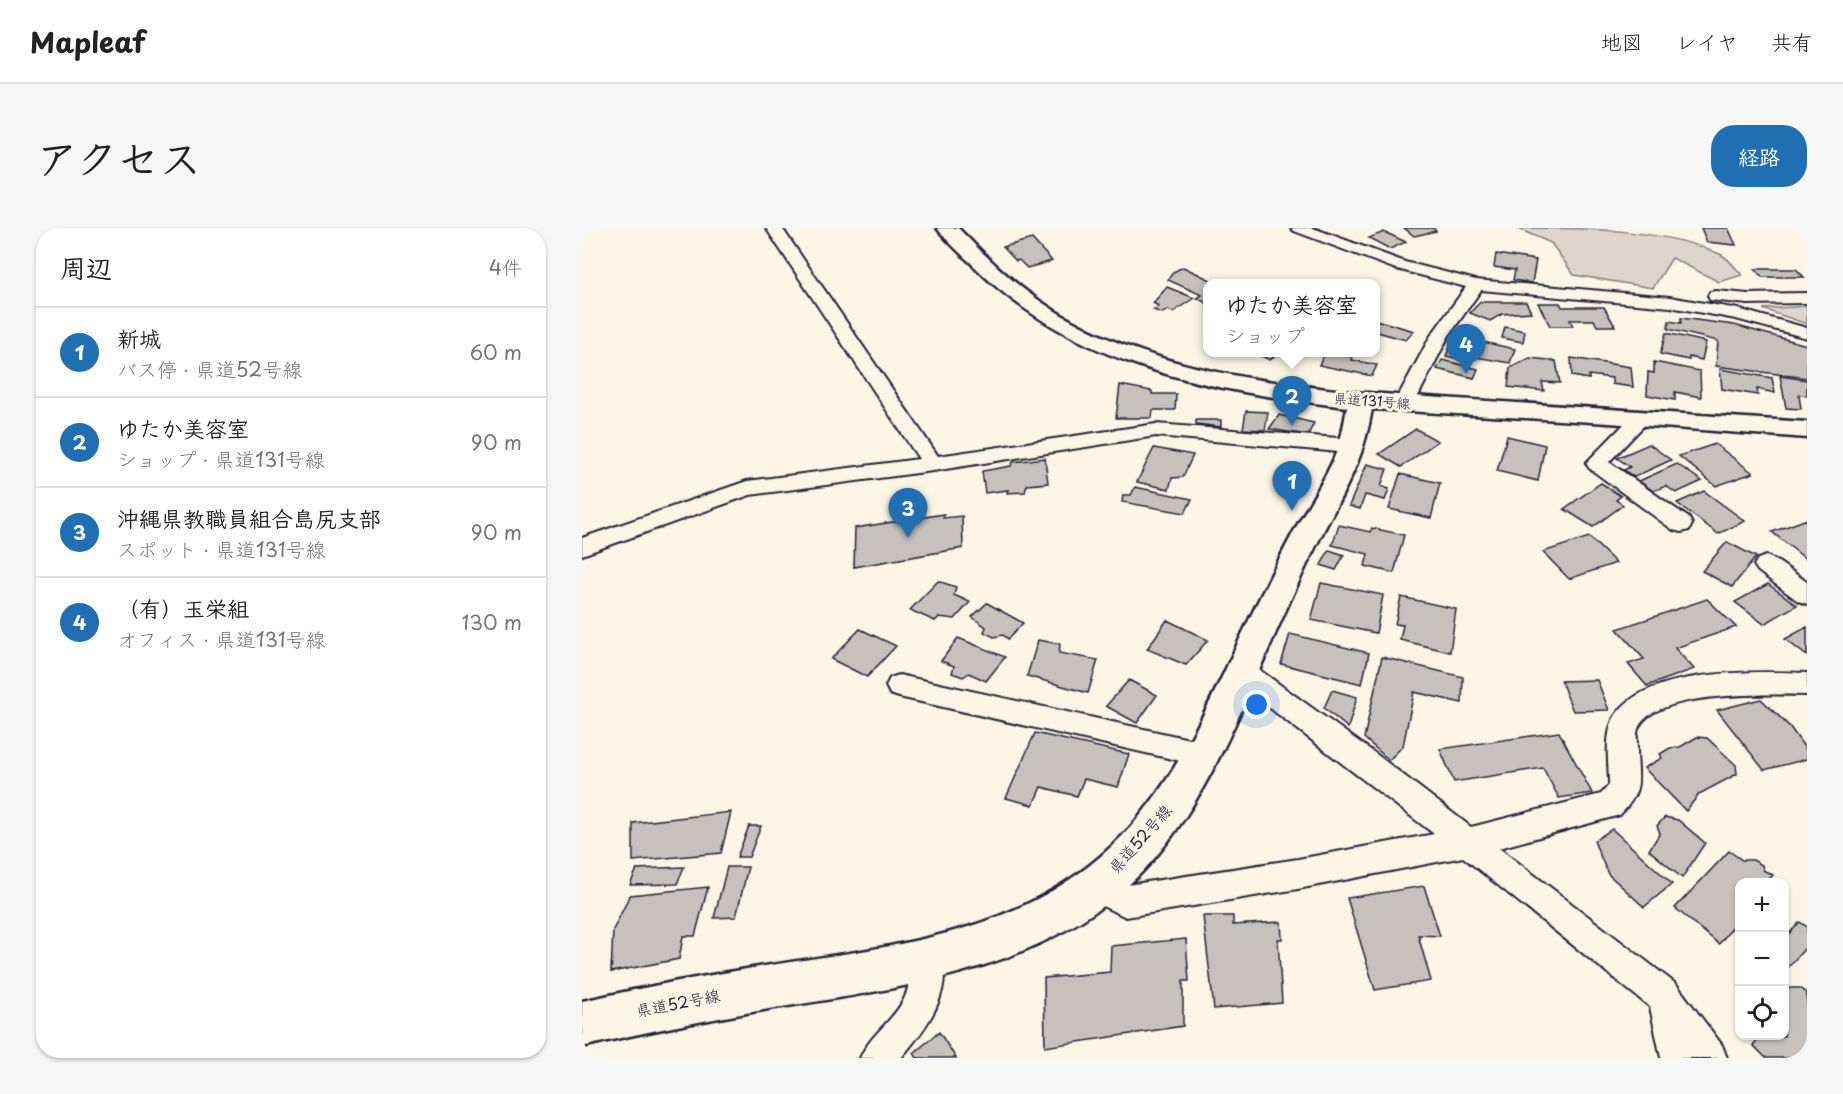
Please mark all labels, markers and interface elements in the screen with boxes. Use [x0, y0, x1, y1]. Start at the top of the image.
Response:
text: Mapleaf [30, 20, 146, 63]
text: 地図 [1601, 25, 1643, 57]
text: レイヤ [1676, 25, 1738, 57]
text: 共有 [1771, 25, 1813, 57]
text: アクセス [36, 125, 201, 188]
button: 経路 [1711, 125, 1807, 187]
text: 周辺 [60, 248, 112, 287]
text: 4件 [489, 252, 522, 282]
popup [1203, 279, 1380, 357]
text: ゆたか美容室 [1225, 287, 1358, 320]
text: ショップ [1225, 320, 1305, 350]
text: 新城 [117, 321, 161, 354]
pin: 4 [1446, 324, 1486, 374]
text: 1 [75, 337, 84, 367]
text: 60 m [470, 337, 522, 367]
text: バス停 · 県道52号線 [117, 354, 302, 384]
pin: 2 [1272, 376, 1312, 426]
street label: 県道131号線 [1333, 387, 1411, 414]
text: ゆたか美容室 [117, 411, 249, 444]
text: 2 [72, 427, 87, 457]
text: 90 m [471, 427, 522, 457]
text: ショップ · 県道131号線 [117, 444, 325, 474]
pin: 1 [1272, 462, 1312, 511]
pin: 3 [888, 488, 928, 538]
text: 沖縄県教職員組合島尻支部 [117, 501, 381, 534]
text: 3 [73, 517, 86, 547]
text: 90 m [471, 517, 522, 547]
text: スポット · 県道131号線 [117, 534, 326, 564]
text: （有）玉栄組 [117, 591, 249, 624]
text: 4 [73, 607, 86, 637]
text: 130 m [462, 607, 522, 637]
text: オフィス · 県道131号線 [117, 624, 326, 654]
your location [1242, 690, 1271, 719]
street label: 県道52号線 [1102, 798, 1176, 878]
map controls [1735, 878, 1789, 1040]
button: + [1735, 878, 1789, 932]
button: − [1735, 932, 1789, 986]
street label: 県道52号線 [634, 982, 722, 1022]
button: locate [1735, 986, 1789, 1040]

